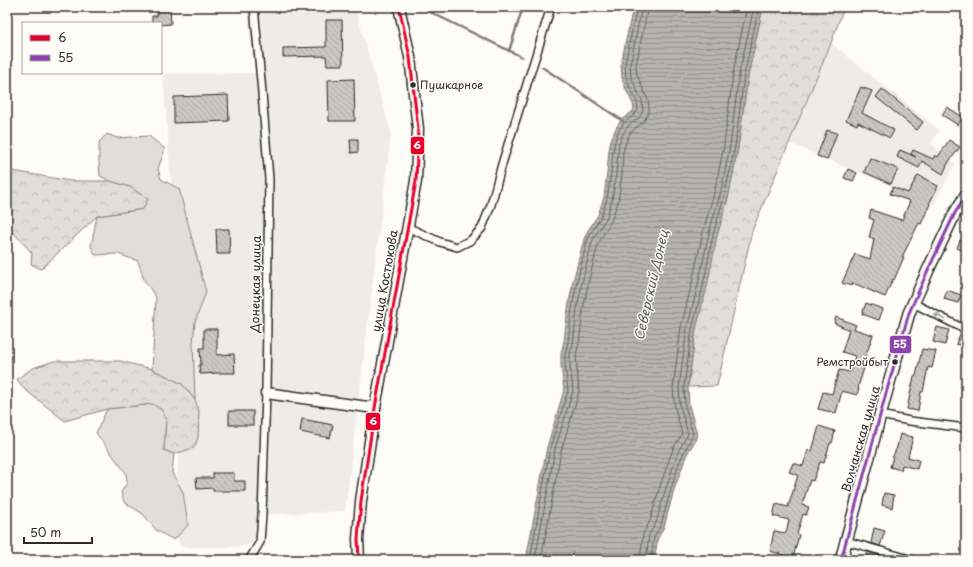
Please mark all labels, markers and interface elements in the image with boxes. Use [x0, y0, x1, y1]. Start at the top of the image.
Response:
legend [22, 22, 162, 74]
text: 6 [58, 28, 66, 46]
text: 55 [58, 48, 73, 66]
place label: Пушкарное [420, 76, 483, 93]
marker: Пушкарное [408, 80, 418, 90]
line badge: 6 [410, 136, 425, 155]
text: 6 [413, 136, 421, 153]
water label: Северский Донец [629, 227, 673, 342]
street label: улица Костюкова [366, 228, 402, 333]
street label: Донецкая улица [245, 235, 265, 334]
one-way arrow [934, 312, 946, 320]
line badge: 55 [889, 335, 912, 354]
text: 55 [893, 335, 907, 352]
place label: Ремстройбыт [816, 353, 889, 370]
marker: Ремстройбыт [890, 357, 900, 367]
street label: Волчанская улица [836, 383, 884, 494]
line badge: 6 [365, 412, 381, 431]
text: 6 [369, 412, 377, 429]
scale bar [24, 519, 92, 545]
text: 50 m [30, 523, 61, 541]

